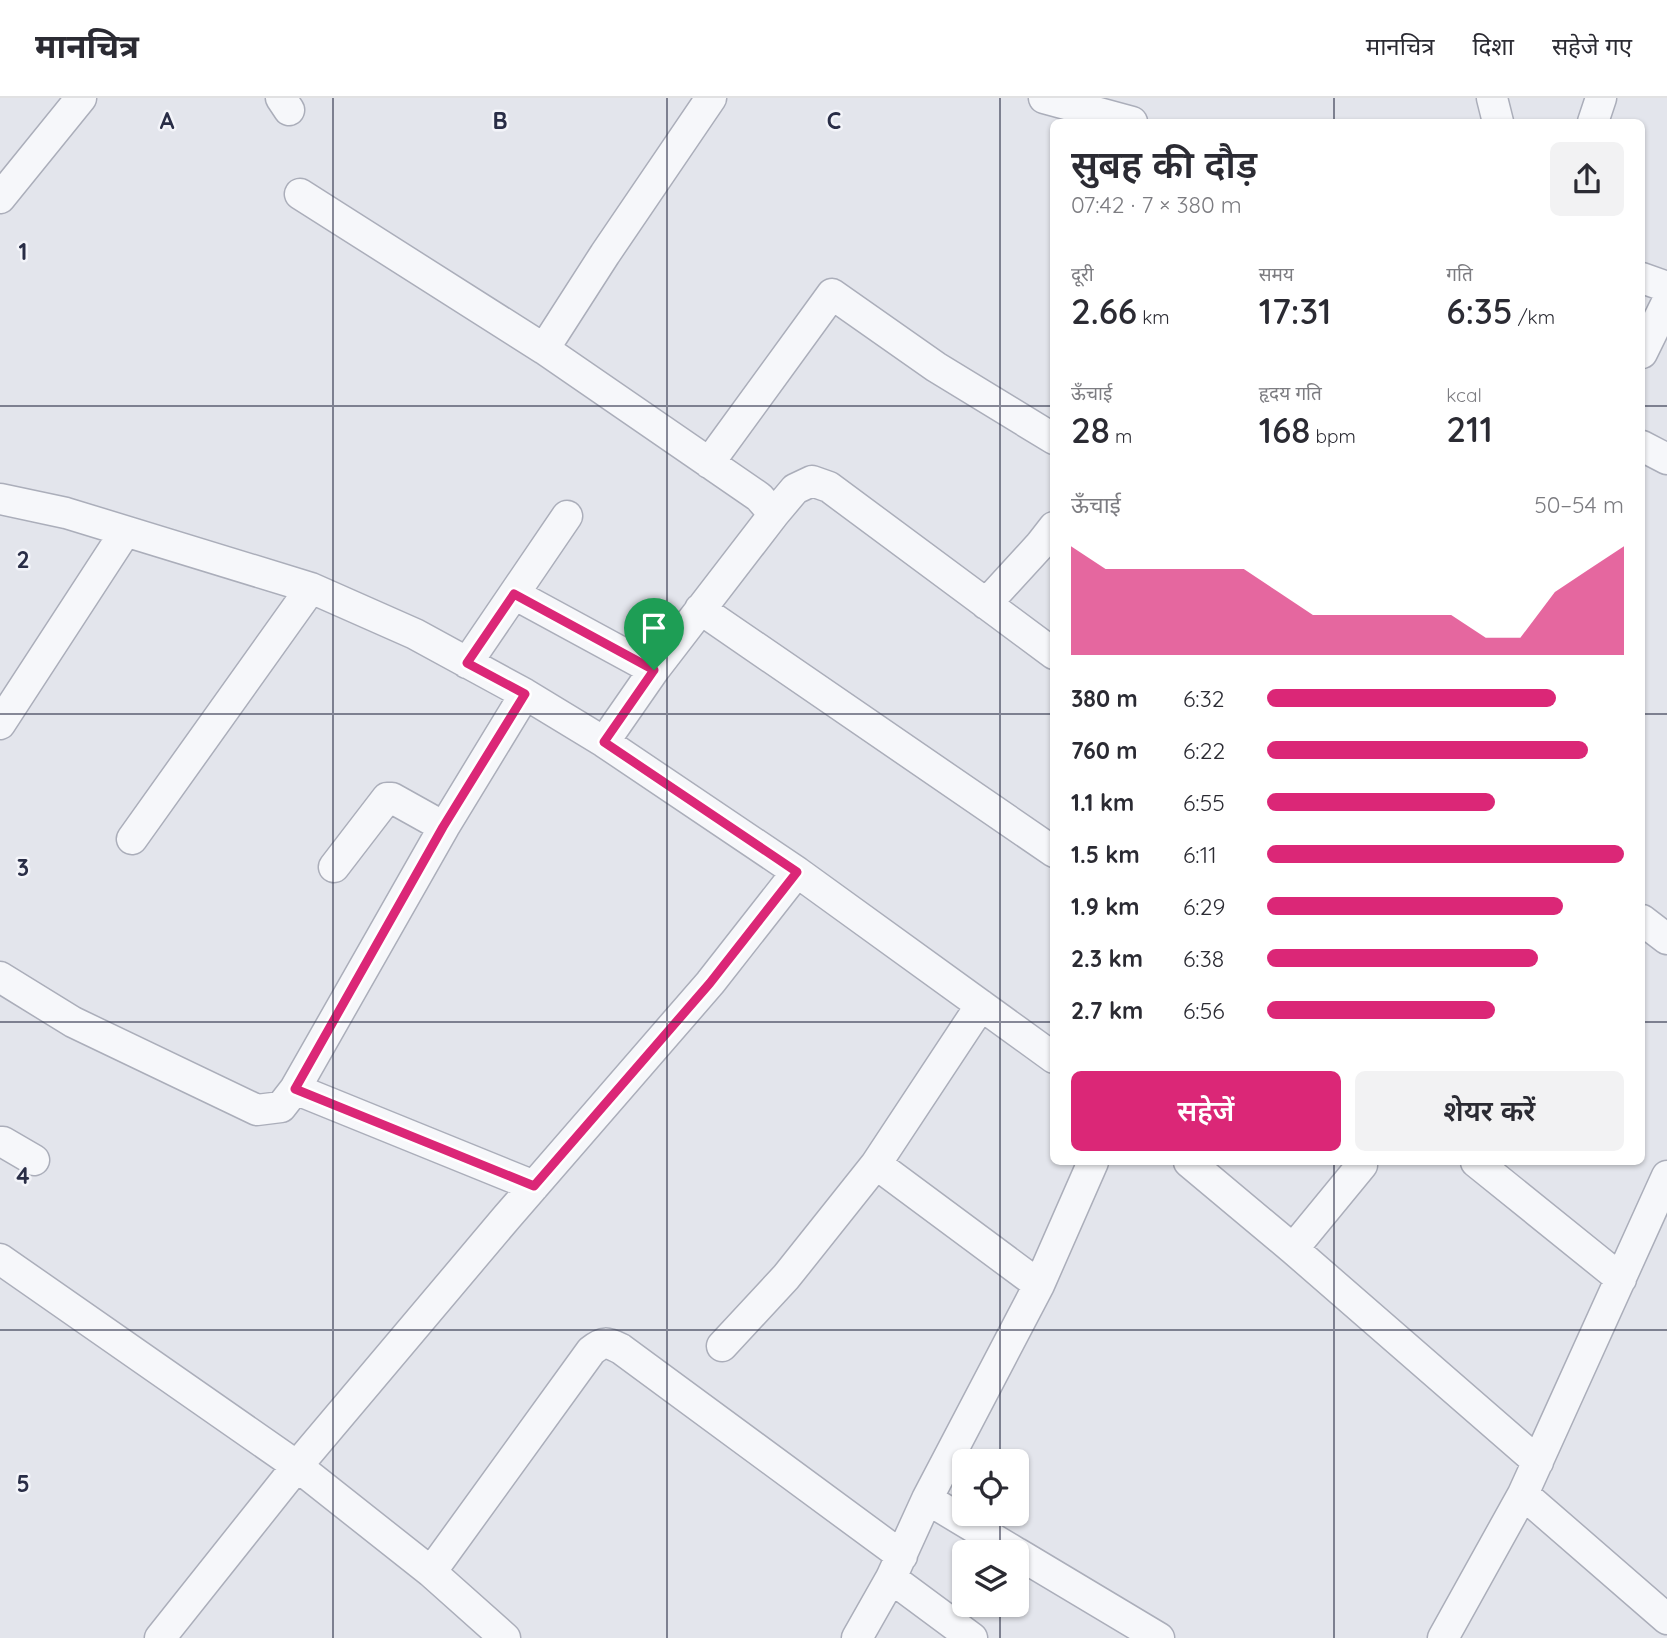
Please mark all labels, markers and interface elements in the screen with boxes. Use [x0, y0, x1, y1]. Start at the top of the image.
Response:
text: मानचित्र [35, 25, 139, 66]
text: मानचित्र [1366, 31, 1434, 61]
text: दिशा [1472, 31, 1514, 61]
text: सहेजे गए [1552, 31, 1632, 61]
text: A [160, 106, 175, 135]
text: B [492, 106, 508, 135]
text: C [827, 106, 841, 135]
text: सुबह की दौड़ [1071, 140, 1257, 188]
button: share [1550, 142, 1624, 216]
text: 07:42 · 7 × 380 m [1071, 190, 1242, 219]
text: 1 [19, 237, 27, 266]
text: दूरी [1071, 262, 1094, 286]
text: समय [1259, 262, 1294, 286]
text: गति [1446, 262, 1473, 286]
text: 2.66 [1071, 289, 1137, 333]
text: 17:31 [1259, 289, 1331, 333]
text: 6:35 [1446, 289, 1513, 333]
text: km [1137, 305, 1170, 329]
text: /km [1513, 305, 1555, 329]
text: ऊँचाई [1071, 381, 1112, 405]
text: हृदय गति [1259, 381, 1322, 405]
text: kcal [1446, 383, 1482, 407]
text: 211 [1446, 407, 1493, 451]
text: 28 [1071, 408, 1110, 452]
text: 168 [1259, 408, 1310, 452]
text: m [1110, 424, 1132, 448]
text: bpm [1310, 424, 1356, 448]
text: ऊँचाई [1071, 490, 1121, 519]
text: 50–54 m [1534, 490, 1624, 519]
text: 2 [16, 545, 30, 574]
pin [624, 598, 684, 670]
icon: arrive [635, 609, 673, 647]
text: 380 m [1071, 684, 1138, 713]
text: 6:32 [1183, 684, 1224, 713]
text: 760 m [1071, 736, 1137, 765]
text: 6:22 [1183, 736, 1225, 765]
text: 1.1 km [1071, 788, 1134, 817]
text: 6:55 [1183, 788, 1225, 817]
text: 1.5 km [1071, 840, 1140, 869]
text: 6:11 [1183, 840, 1217, 869]
text: 3 [17, 853, 29, 882]
text: 1.9 km [1071, 892, 1139, 921]
text: 6:29 [1183, 892, 1225, 921]
text: 2.3 km [1071, 944, 1143, 973]
text: 6:38 [1183, 944, 1224, 973]
text: 2.7 km [1071, 996, 1143, 1025]
text: 6:56 [1183, 996, 1225, 1025]
button: सहेजें [1071, 1071, 1341, 1151]
button: शेयर करें [1355, 1071, 1624, 1151]
text: 4 [16, 1161, 30, 1190]
map controls [952, 1449, 1029, 1617]
button: locate [952, 1449, 1029, 1526]
text: 5 [16, 1469, 30, 1498]
button: layers [952, 1540, 1029, 1617]

